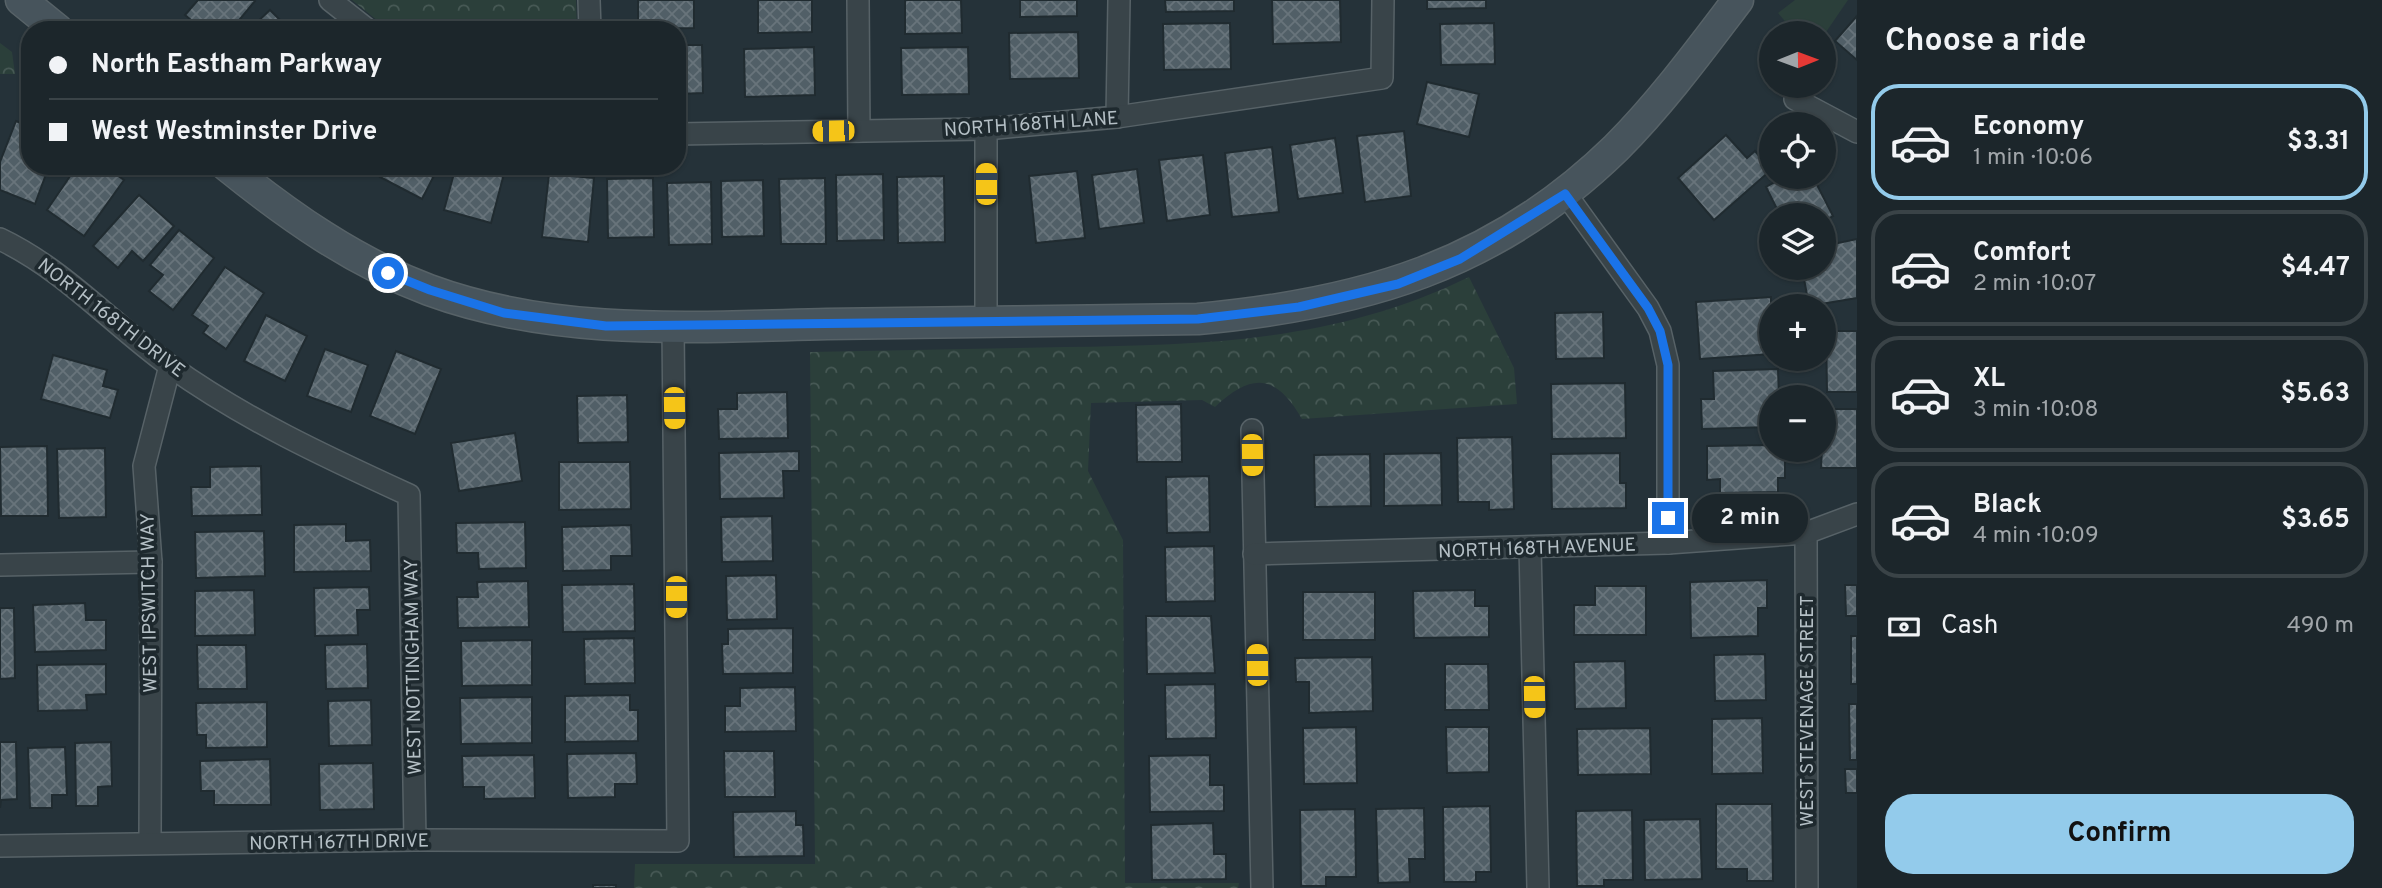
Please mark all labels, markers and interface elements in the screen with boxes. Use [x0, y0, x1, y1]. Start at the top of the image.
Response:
north arrow [1759, 21, 1836, 98]
map controls [1759, 21, 1836, 462]
text: Choose a ride [1885, 22, 2086, 62]
text: North Eastham Parkway [91, 49, 382, 82]
street label: NORTH 168TH LANE [943, 107, 1119, 143]
icon: car [1889, 111, 1952, 174]
text: Economy [1973, 111, 2084, 144]
button: locate [1759, 112, 1836, 189]
text: West Westminster Drive [91, 116, 377, 149]
car [812, 120, 855, 142]
text: $3.31 [2287, 126, 2350, 159]
text: 1 min · 10:06 [1973, 144, 2093, 173]
car [976, 163, 997, 205]
button: layers [1759, 203, 1836, 280]
icon: car [1889, 237, 1952, 300]
text: Comfort [1973, 237, 2071, 270]
text: $4.47 [2281, 252, 2350, 285]
street label: NORTH 168TH DRIVE [32, 254, 189, 384]
route start [372, 257, 404, 289]
text: 2 min · 10:07 [1973, 270, 2096, 299]
button: + [1759, 294, 1836, 371]
icon: car [1889, 363, 1952, 426]
text: XL [1973, 363, 2005, 396]
text: $5.63 [2281, 378, 2350, 411]
button: − [1759, 385, 1836, 462]
car [664, 387, 685, 429]
text: 3 min · 10:08 [1973, 396, 2099, 425]
car [1242, 434, 1263, 476]
icon: car [1889, 489, 1952, 552]
text: Black [1973, 489, 2042, 522]
callout: 2 min [1692, 494, 1808, 542]
route end [1652, 502, 1684, 534]
text: 2 min [1720, 504, 1780, 533]
text: $3.65 [2281, 504, 2350, 537]
street label: WEST IPSWITCH WAY [136, 513, 164, 693]
text: 4 min · 10:09 [1973, 522, 2099, 551]
street label: NORTH 168TH AVENUE [1438, 534, 1636, 564]
street label: WEST NOTTINGHAM WAY [400, 559, 428, 775]
car [666, 576, 687, 618]
street label: WEST STEVENAGE STREET [1796, 595, 1820, 827]
icon: cash [1885, 608, 1923, 646]
text: Cash [1941, 610, 1998, 643]
text: 490 m [2287, 612, 2354, 641]
car [1247, 644, 1268, 686]
car [1524, 676, 1545, 718]
button: Confirm [1885, 794, 2354, 874]
street label: NORTH 167TH DRIVE [249, 829, 429, 857]

